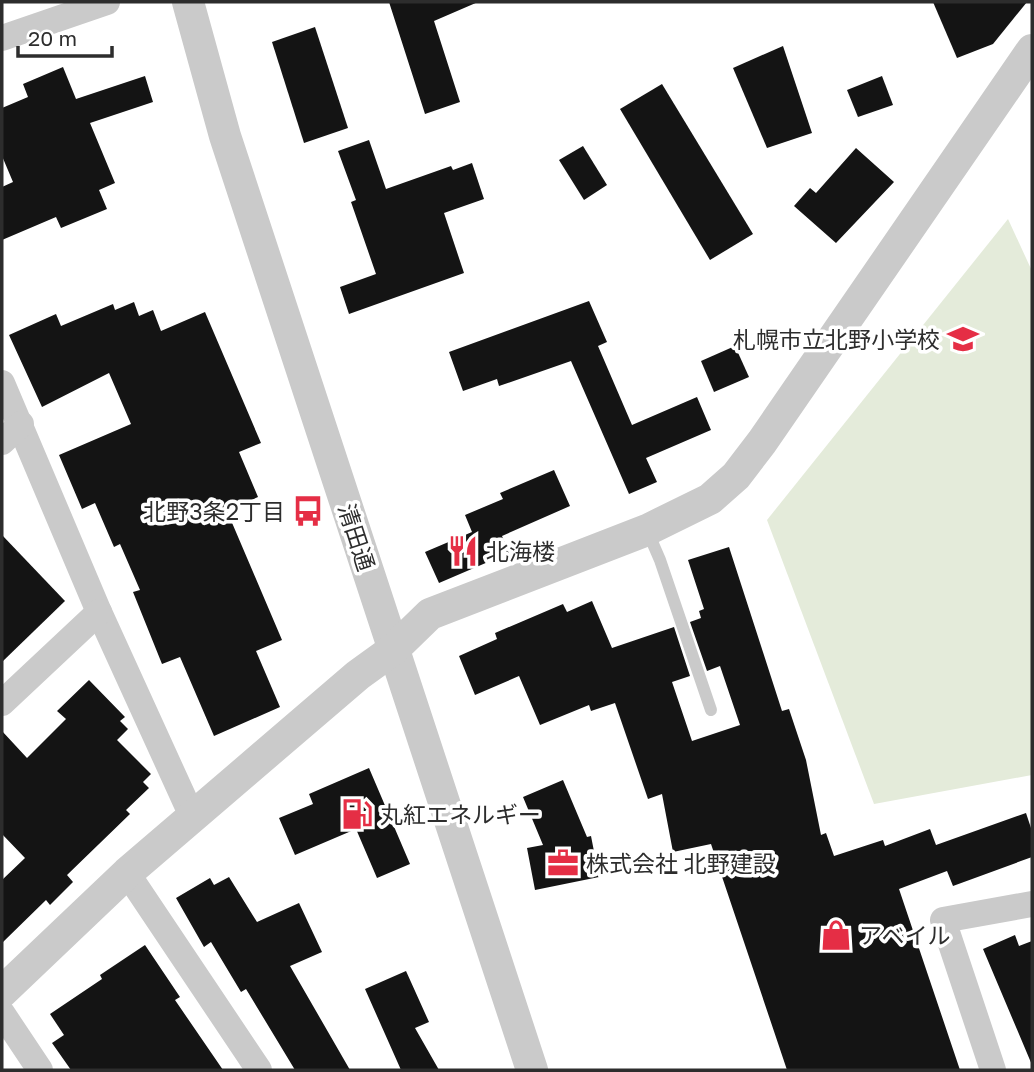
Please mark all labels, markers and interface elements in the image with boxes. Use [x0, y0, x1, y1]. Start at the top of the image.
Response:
scale bar [18, 14, 112, 58]
text: 20 m [28, 25, 77, 51]
school or university icon: 札幌市立北野小学校 [946, 322, 980, 356]
place label: 札幌市立北野小学校 [733, 325, 940, 353]
bus stop icon: 北野3条2丁目 [291, 494, 325, 528]
place label: 北野3条2丁目 [143, 497, 285, 525]
street label: 清田通 [333, 500, 381, 574]
restaurant icon: 北海楼 [446, 534, 480, 568]
place label: 北海楼 [486, 537, 555, 565]
fuel station icon: 丸紅エネルギー [340, 797, 374, 831]
place label: 丸紅エネルギー [380, 800, 541, 828]
office icon: 株式会社 北野建設 [546, 846, 580, 880]
place label: 株式会社 北野建設 [586, 849, 776, 877]
shop icon: アベイル [819, 918, 853, 952]
place label: アベイル [859, 921, 951, 949]

